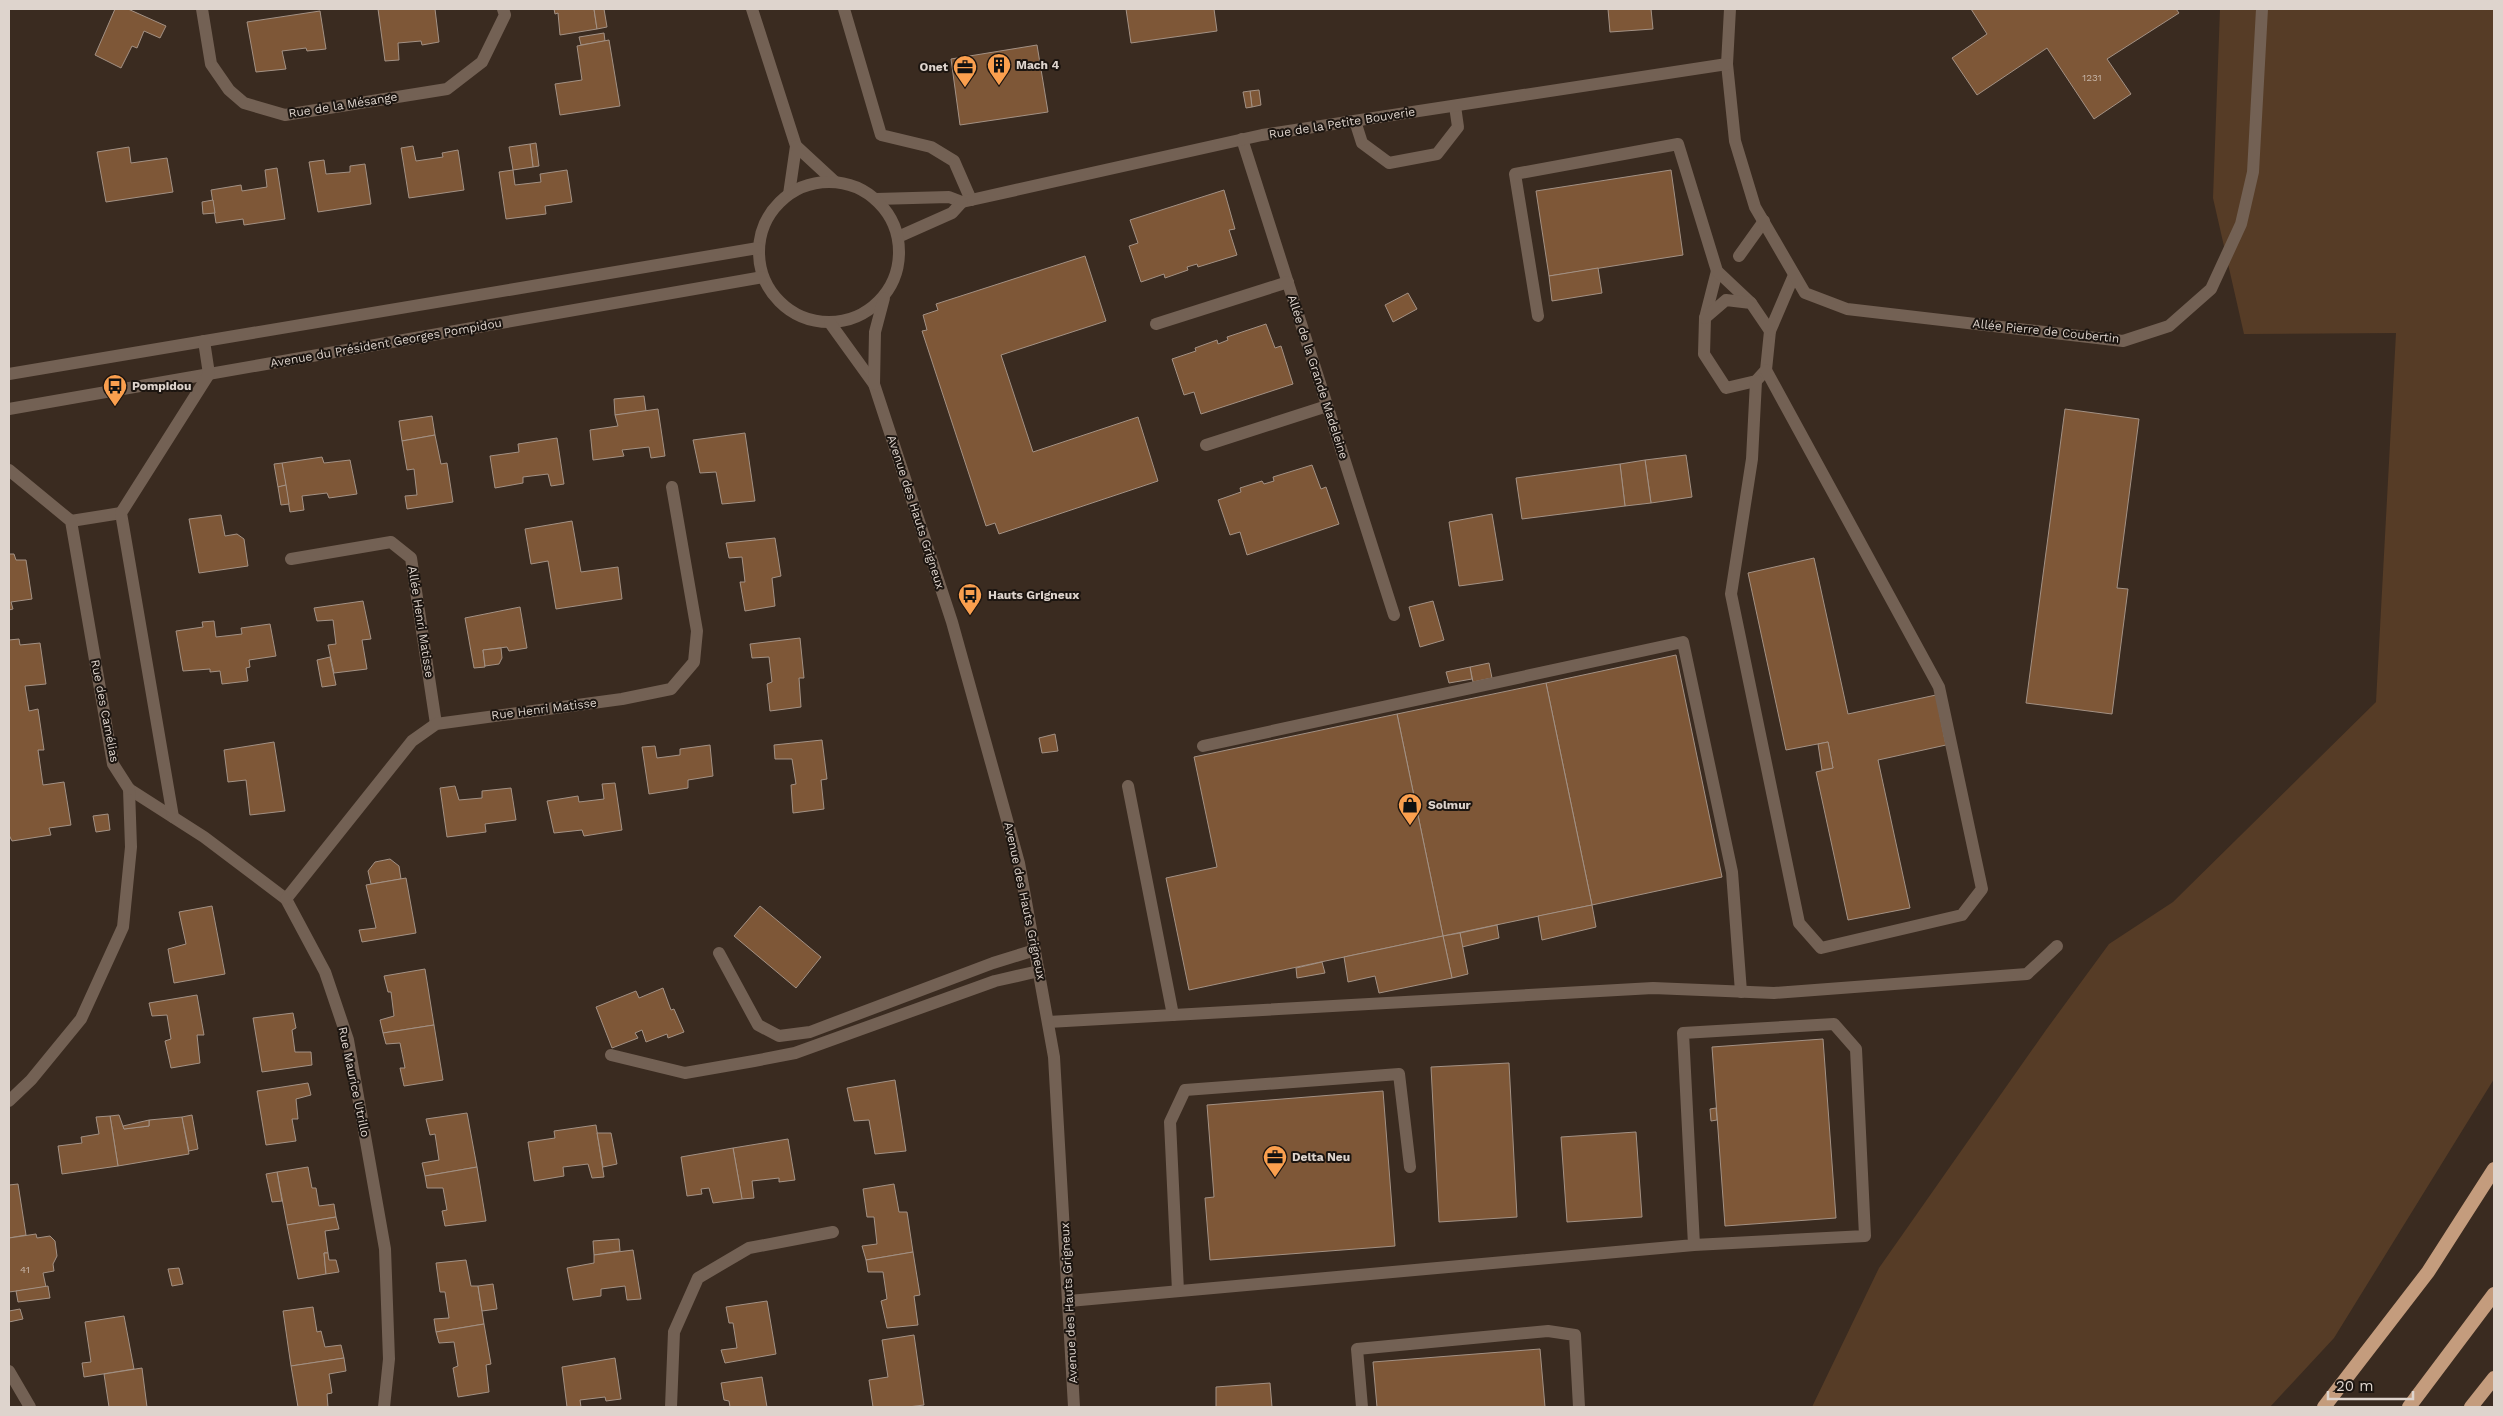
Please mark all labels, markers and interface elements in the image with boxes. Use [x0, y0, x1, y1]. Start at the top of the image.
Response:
building icon: Mach 4 [986, 52, 1012, 86]
office icon: Onet [952, 54, 978, 88]
place label: Mach 4 [1016, 58, 1059, 72]
place label: Onet [920, 60, 949, 74]
house number: 1231 [2082, 72, 2102, 83]
street label: Rue de la Mésange [288, 89, 398, 121]
street label: Rue de la Petite Bouverie [1268, 105, 1416, 141]
street label: Allée de la Grande Madeleine [1285, 293, 1351, 461]
street label: Avenue du Président Georges Pompidou [269, 316, 503, 370]
street label: Allée Pierre de Coubertin [1972, 316, 2120, 346]
bus stop icon: Pompidou [102, 373, 128, 407]
place label: Pompidou [132, 379, 191, 393]
street label: Avenue des Hauts Grigneux [884, 433, 948, 591]
street label: Allée Henri Matisse [405, 565, 437, 679]
bus stop icon: Hauts Grigneux [957, 582, 983, 616]
place label: Hauts Grigneux [988, 588, 1079, 602]
street label: Rue des Camélias [88, 658, 122, 764]
street label: Rue Henri Matisse [491, 696, 598, 722]
shop icon: Solmur [1397, 792, 1423, 826]
place label: Solmur [1428, 798, 1472, 812]
street label: Avenue des Hauts Grigneux [1001, 821, 1049, 981]
street label: Rue Maurice Utrillo [335, 1025, 373, 1139]
office icon: Delta Neu [1262, 1144, 1288, 1178]
place label: Delta Neu [1292, 1150, 1350, 1164]
street label: Avenue des Hauts Grigneux [1058, 1222, 1080, 1384]
house number: 41 [20, 1264, 30, 1275]
scale bar [2328, 1368, 2413, 1400]
text: 20 m [2336, 1377, 2374, 1395]

